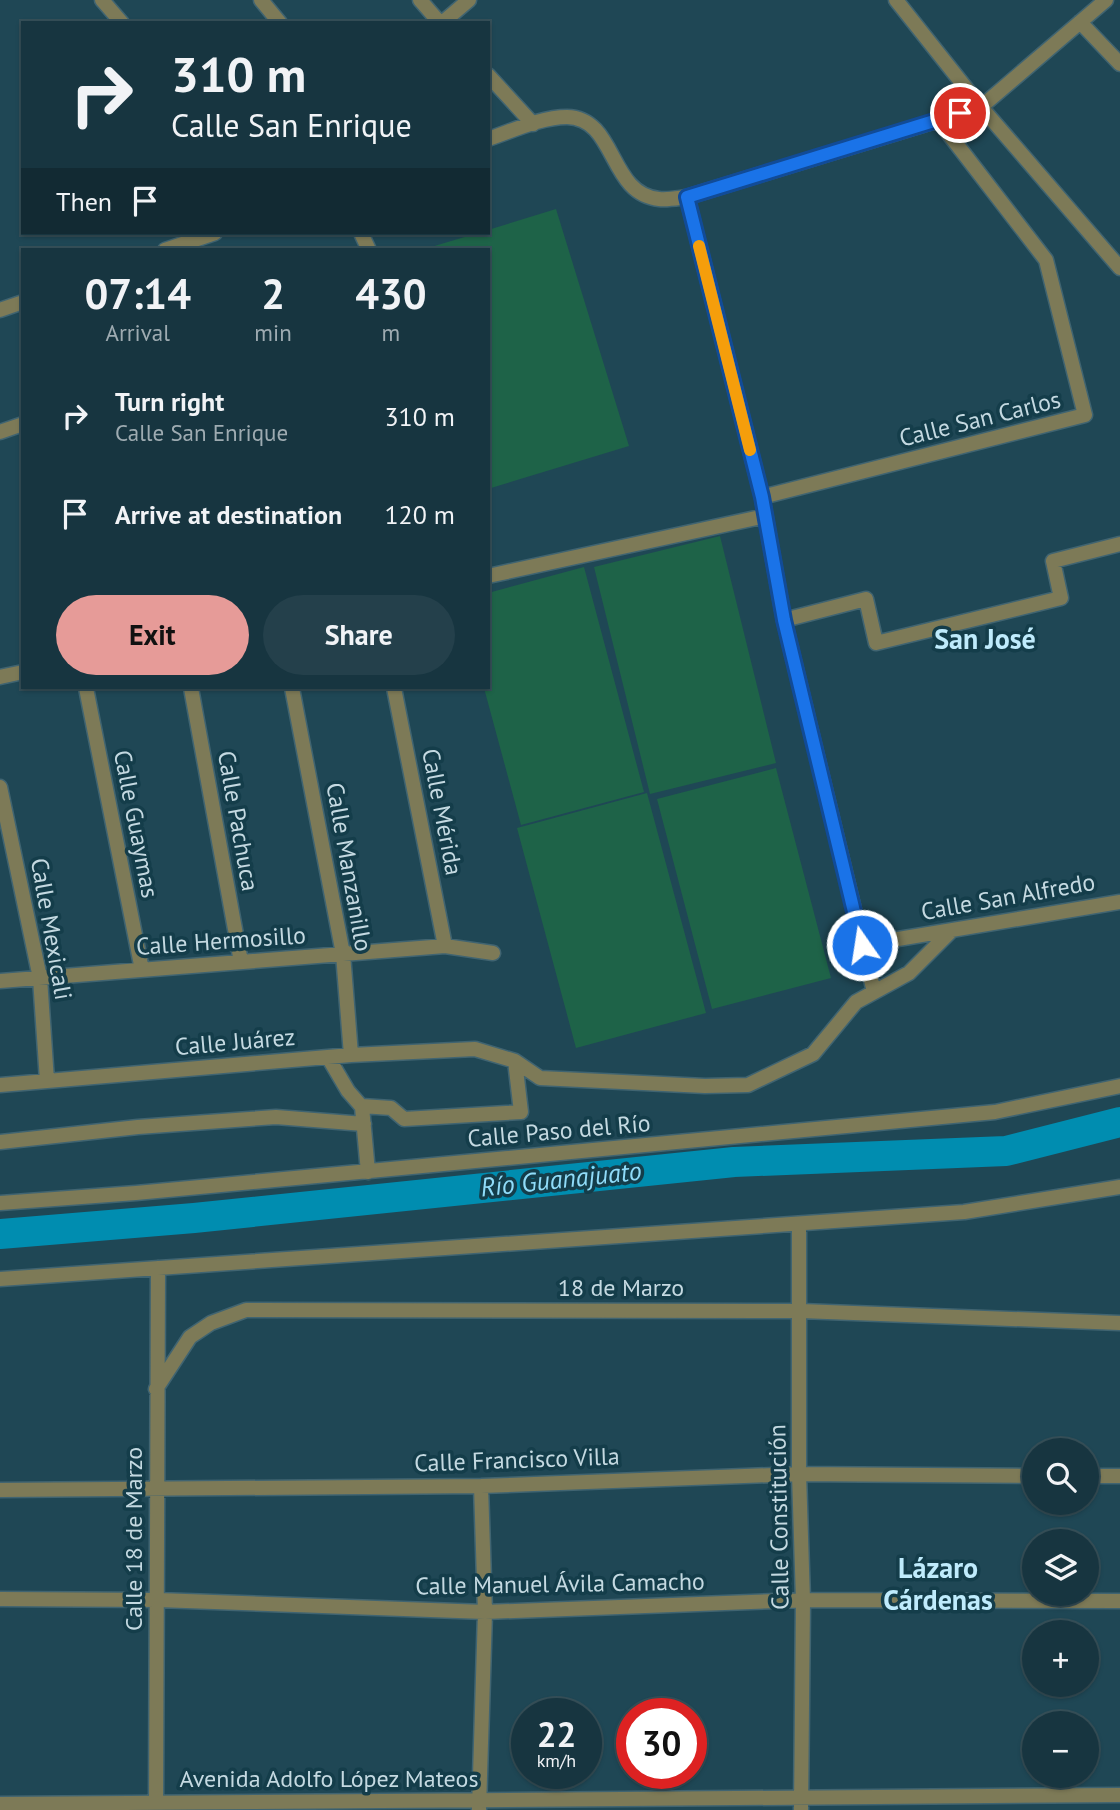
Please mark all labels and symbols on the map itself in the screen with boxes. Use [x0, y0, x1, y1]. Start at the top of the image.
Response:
pin [930, 83, 990, 143]
street label: Calle San Carlos [896, 383, 1064, 454]
district label: San José [934, 620, 1036, 657]
street label: Calle Mérida [415, 746, 470, 878]
street label: Calle Guaymas [107, 747, 166, 900]
street label: Calle Pachuca [211, 748, 266, 893]
street label: Calle Manzanillo [319, 780, 380, 954]
street label: Calle Mexicali [24, 856, 79, 1002]
street label: Calle San Alfredo [919, 866, 1097, 927]
position arrow [825, 908, 899, 982]
street label: Calle Hermosillo [135, 919, 307, 962]
street label: Calle Juárez [174, 1021, 296, 1062]
street label: Calle Paso del Río [466, 1107, 652, 1154]
water label: Río Guanajuato [479, 1154, 643, 1203]
street label: 18 de Marzo [558, 1272, 684, 1303]
street label: Calle Constitución [761, 1424, 796, 1610]
street label: Calle Francisco Villa [414, 1440, 620, 1479]
street label: Calle 18 de Marzo [118, 1447, 149, 1631]
district label: Lázaro Cárdenas [883, 1549, 993, 1618]
street label: Calle Manuel Ávila Camacho [415, 1565, 705, 1602]
speed limit sign: 30 [616, 1698, 707, 1789]
street label: Avenida Adolfo López Mateos [179, 1763, 479, 1794]

